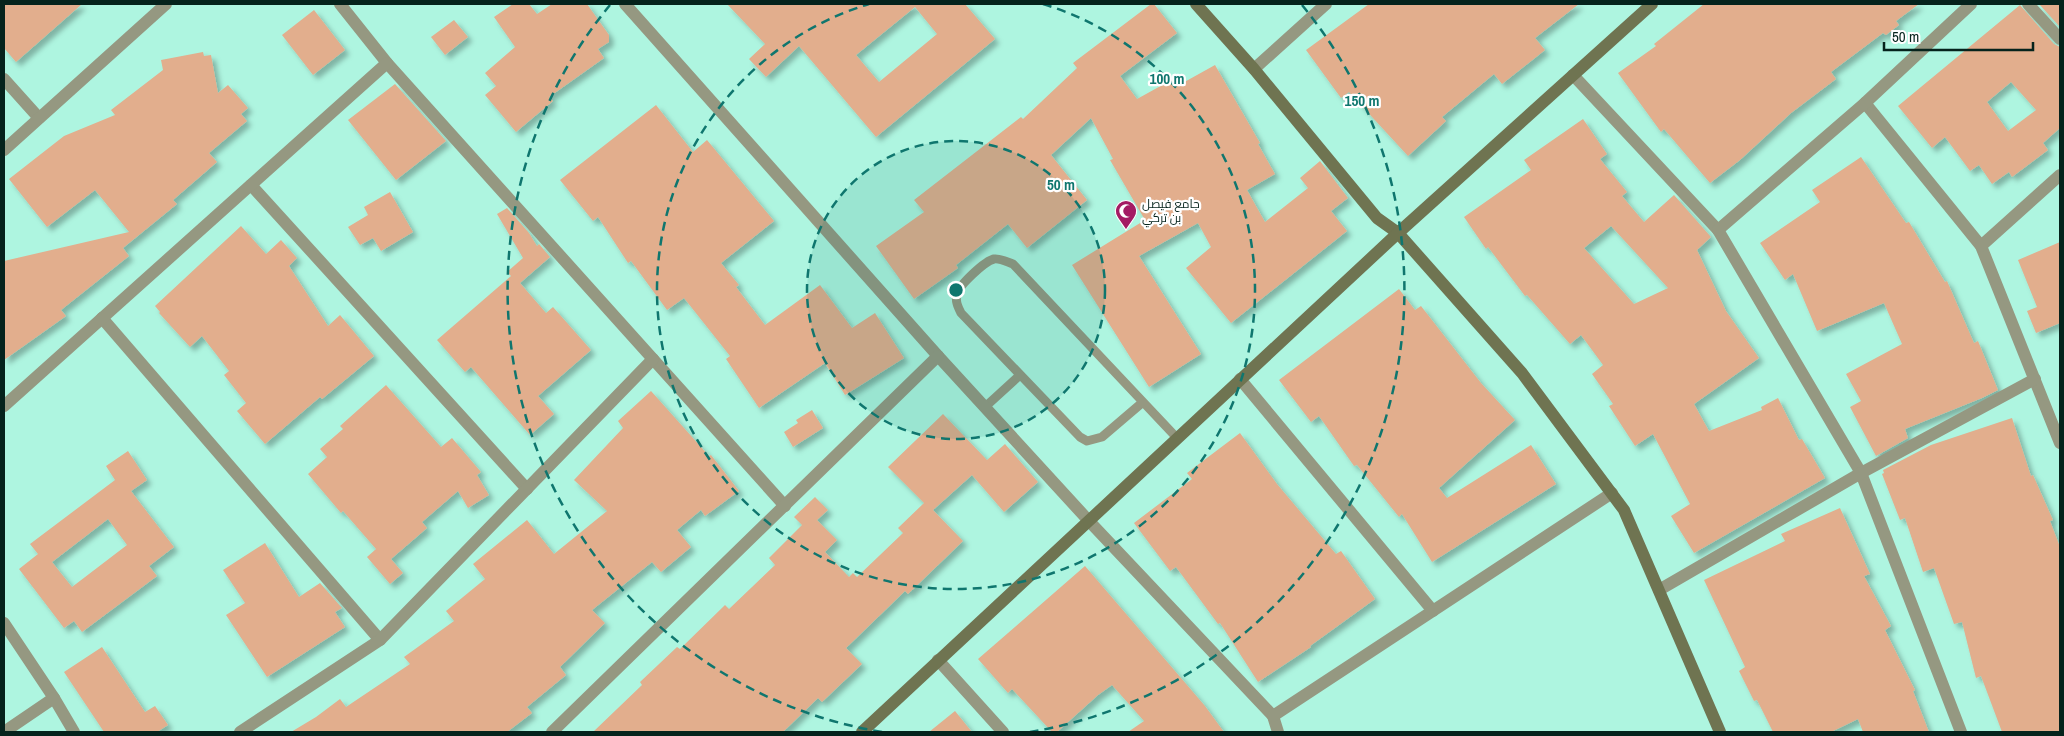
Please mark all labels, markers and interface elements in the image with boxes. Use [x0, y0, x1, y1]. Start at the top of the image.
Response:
scale bar [1884, 20, 2033, 52]
text: 50 m [1892, 26, 1919, 47]
text: 100 m [1150, 68, 1184, 89]
text: 150 m [1345, 90, 1379, 111]
text: 50 m [1047, 174, 1075, 195]
place label: جامع فيصل بن تركي [1142, 196, 1200, 228]
mosque icon: جامع فيصل بن تركي [1114, 199, 1138, 230]
centre of rings [947, 281, 965, 299]

